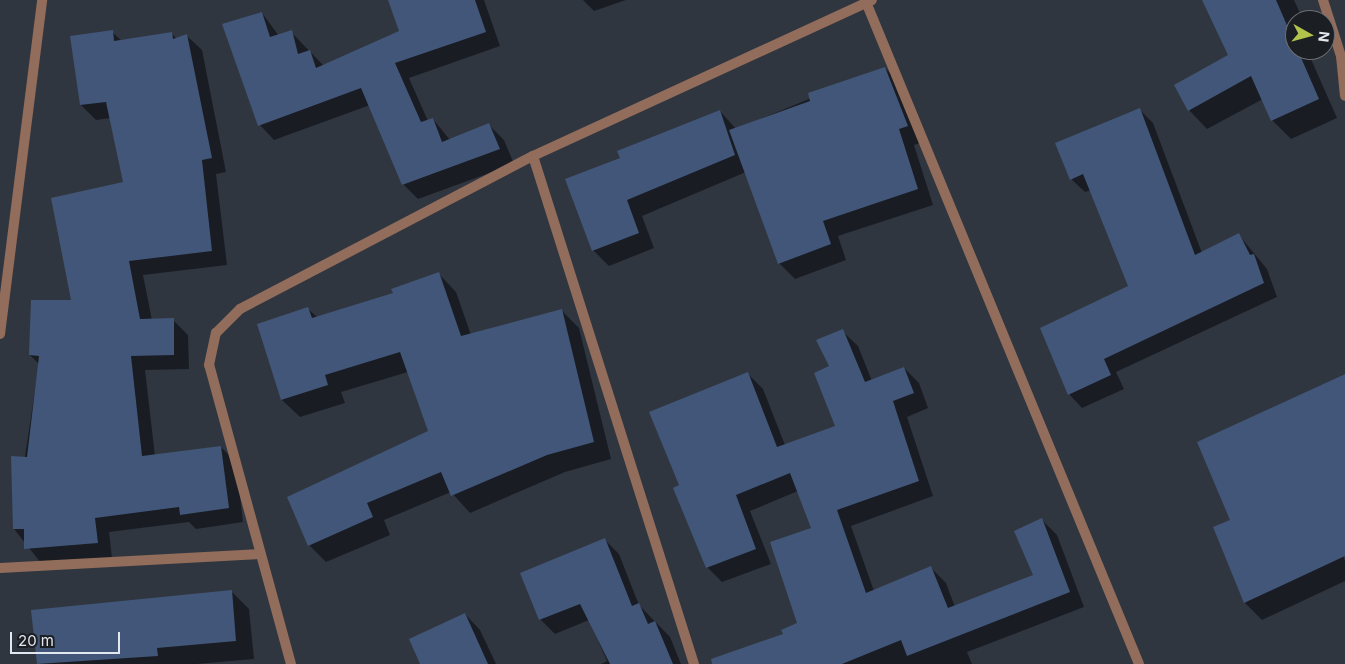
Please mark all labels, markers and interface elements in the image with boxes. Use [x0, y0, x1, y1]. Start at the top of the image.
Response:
north arrow [1285, 10, 1335, 60]
text: N [1315, 30, 1333, 43]
scale bar [12, 622, 122, 654]
text: 20 m [18, 631, 54, 650]

